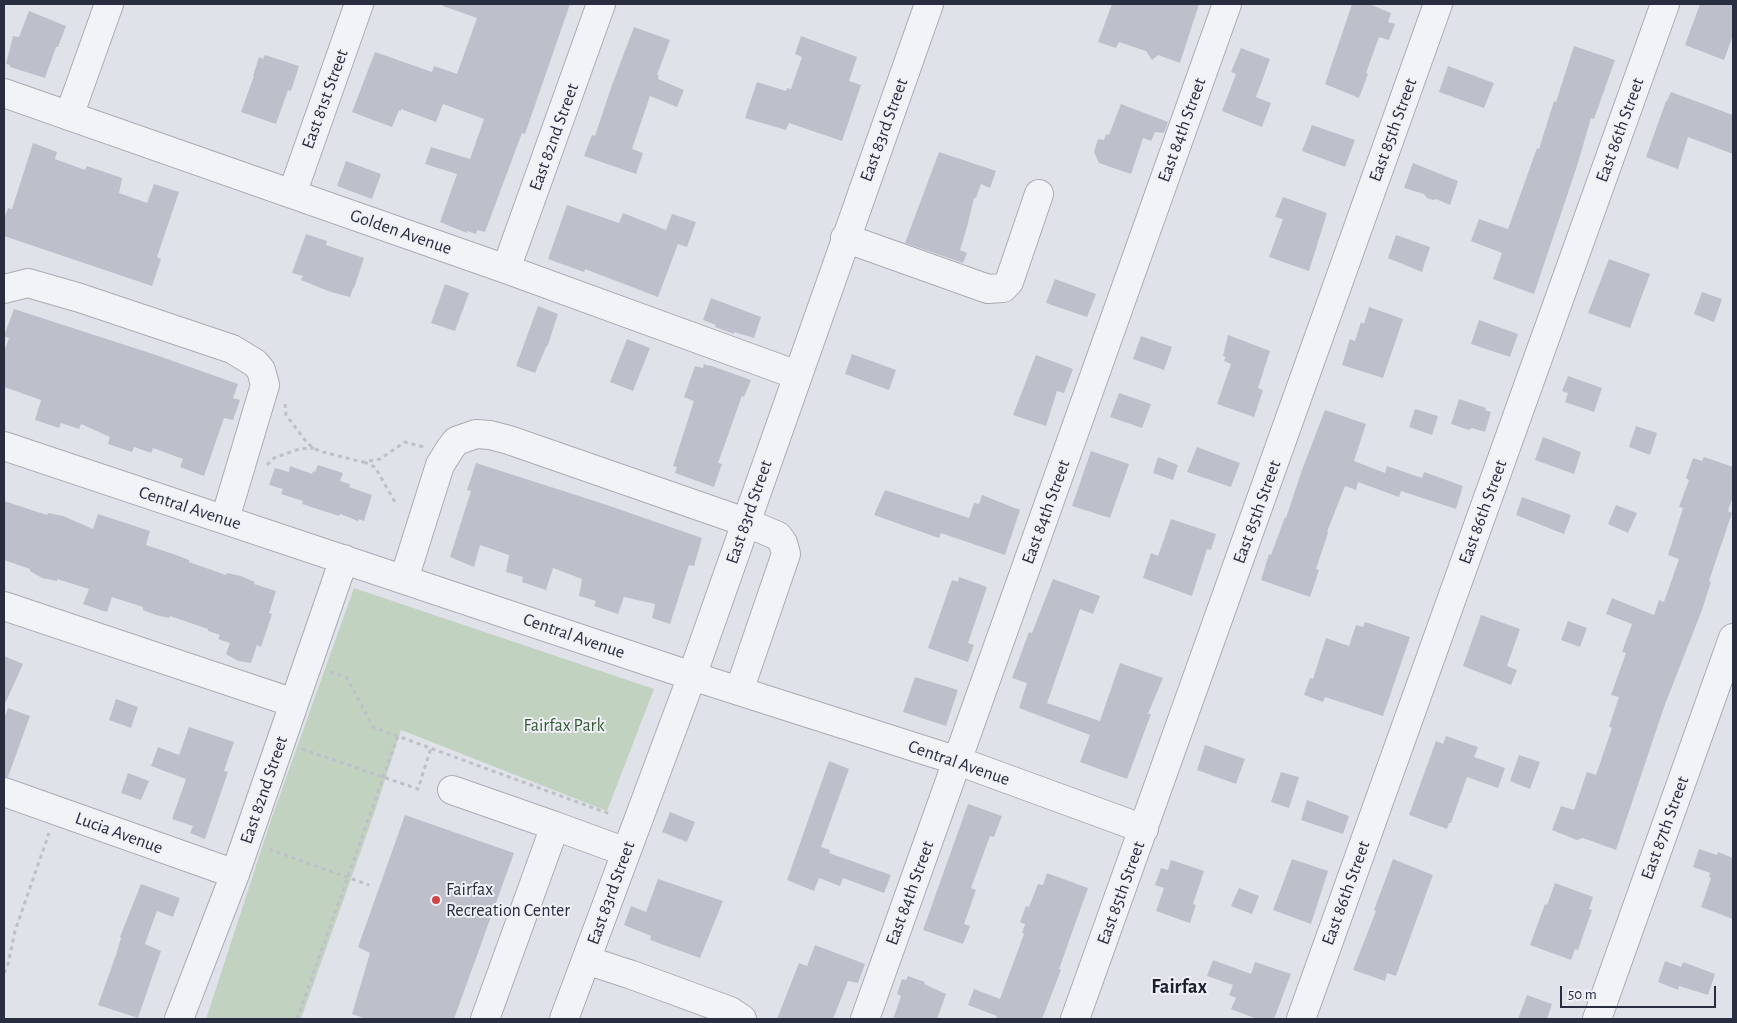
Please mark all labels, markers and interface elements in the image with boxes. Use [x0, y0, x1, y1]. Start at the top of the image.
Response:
street label: East 81st Street [297, 46, 353, 152]
street label: East 83rd Street [855, 75, 913, 185]
street label: East 84th Street [1153, 75, 1211, 185]
street label: East 85th Street [1364, 75, 1422, 185]
street label: East 86th Street [1591, 75, 1649, 185]
street label: East 82nd Street [525, 80, 583, 194]
street label: Golden Avenue [347, 205, 455, 259]
street label: East 83rd Street [721, 457, 777, 567]
street label: East 84th Street [1017, 457, 1075, 567]
street label: East 85th Street [1228, 457, 1286, 567]
street label: East 86th Street [1454, 457, 1512, 567]
street label: Central Avenue [136, 481, 244, 535]
street label: Central Avenue [520, 609, 628, 663]
park label: Fairfax Park [523, 715, 605, 737]
street label: East 82nd Street [235, 733, 293, 847]
street label: Central Avenue [905, 736, 1013, 790]
street label: East 87th Street [1636, 773, 1694, 883]
street label: Lucia Avenue [72, 807, 166, 859]
street label: East 83rd Street [582, 838, 640, 948]
street label: East 84th Street [881, 838, 939, 948]
street label: East 85th Street [1092, 838, 1150, 948]
street label: East 86th Street [1317, 838, 1375, 948]
place label: Fairfax Recreation Center [446, 879, 570, 922]
marker: Fairfax Recreation Center [430, 894, 442, 906]
district label: Fairfax [1151, 975, 1207, 999]
scale bar [1562, 976, 1718, 1008]
text: 50 m [1568, 987, 1597, 1002]

